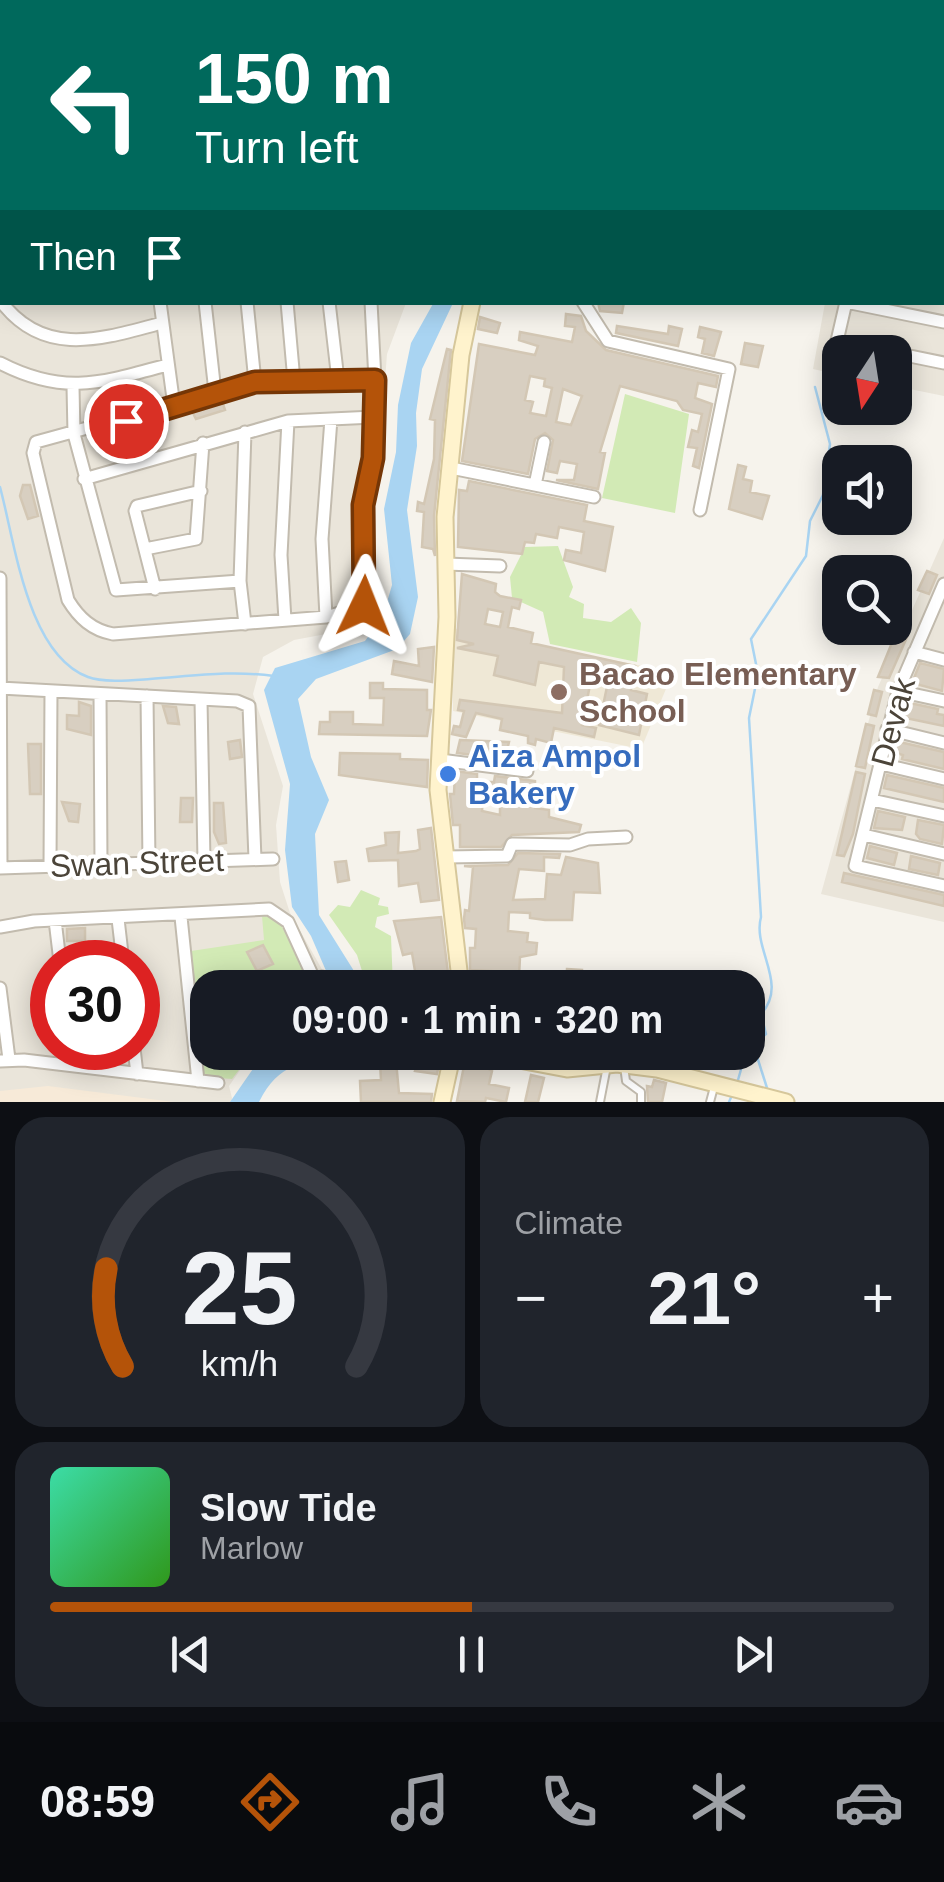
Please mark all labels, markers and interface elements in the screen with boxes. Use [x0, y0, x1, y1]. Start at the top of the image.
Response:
icon: left [30, 40, 160, 170]
text: 150 m [195, 40, 393, 118]
text: Turn left [195, 122, 358, 173]
icon: arrive [137, 230, 192, 285]
text: Then [30, 236, 117, 278]
north arrow [822, 335, 912, 425]
map controls [822, 335, 912, 645]
pin [84, 379, 169, 464]
icon: arrive [99, 394, 154, 449]
button: sound [822, 445, 912, 535]
position arrow [312, 554, 416, 658]
button: search [822, 555, 912, 645]
place label: Bacao Elementary School [579, 656, 857, 729]
street label: Devak [864, 673, 922, 770]
marker: Bacao Elementary School [548, 681, 570, 703]
place label: Aiza Ampol Bakery [468, 738, 641, 811]
marker: Aiza Ampol Bakery [437, 763, 459, 785]
street label: Swan Street [49, 842, 225, 884]
speed limit sign: 30 [30, 940, 160, 1070]
text: 09:00 · 1 min · 320 m [292, 999, 663, 1041]
text: Climate [515, 1205, 623, 1241]
text: 25 [182, 1230, 298, 1346]
text: 21° [648, 1256, 761, 1340]
text: − [515, 1267, 547, 1329]
text: + [862, 1267, 894, 1329]
text: km/h [201, 1344, 278, 1384]
text: Slow Tide [200, 1487, 377, 1529]
text: Marlow [200, 1530, 303, 1566]
icon: previous [163, 1627, 218, 1682]
icon: pause [444, 1627, 499, 1682]
icon: next [726, 1627, 781, 1682]
icon: directions [235, 1767, 305, 1837]
icon: music [385, 1767, 455, 1837]
icon: phone [534, 1767, 604, 1837]
icon: climate [684, 1767, 754, 1837]
icon: car [834, 1767, 904, 1837]
text: 08:59 [40, 1776, 155, 1827]

